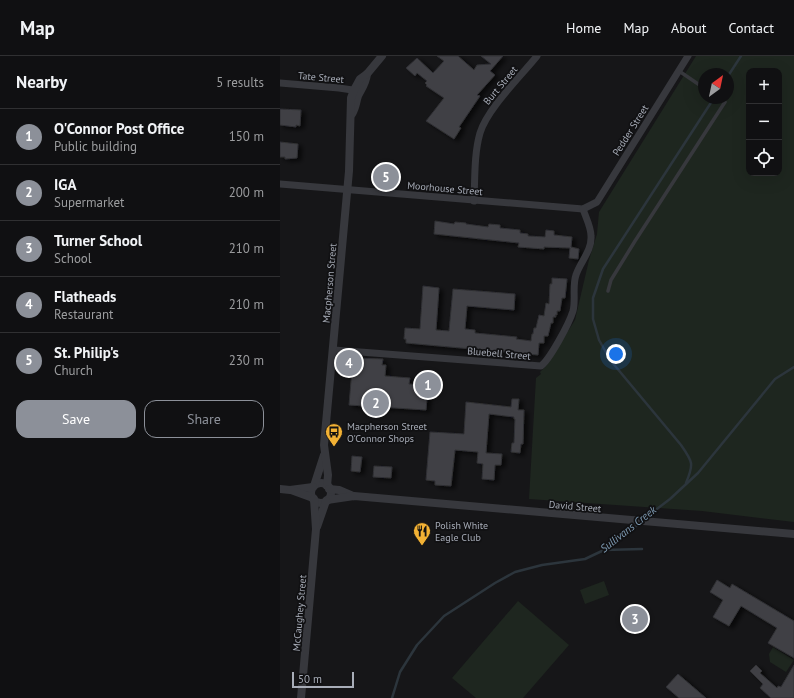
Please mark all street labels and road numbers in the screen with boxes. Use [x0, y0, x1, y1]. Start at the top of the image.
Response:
street label: Burt Street [480, 63, 521, 107]
street label: Tate Street [297, 69, 345, 86]
street label: Pedder Street [610, 102, 652, 158]
street label: Moorhouse Street [407, 179, 484, 198]
street label: Macpherson Street [320, 242, 340, 323]
street label: Bluebell Street [467, 344, 532, 363]
street label: David Street [548, 498, 602, 515]
street label: McCaughey Street [290, 574, 309, 652]

